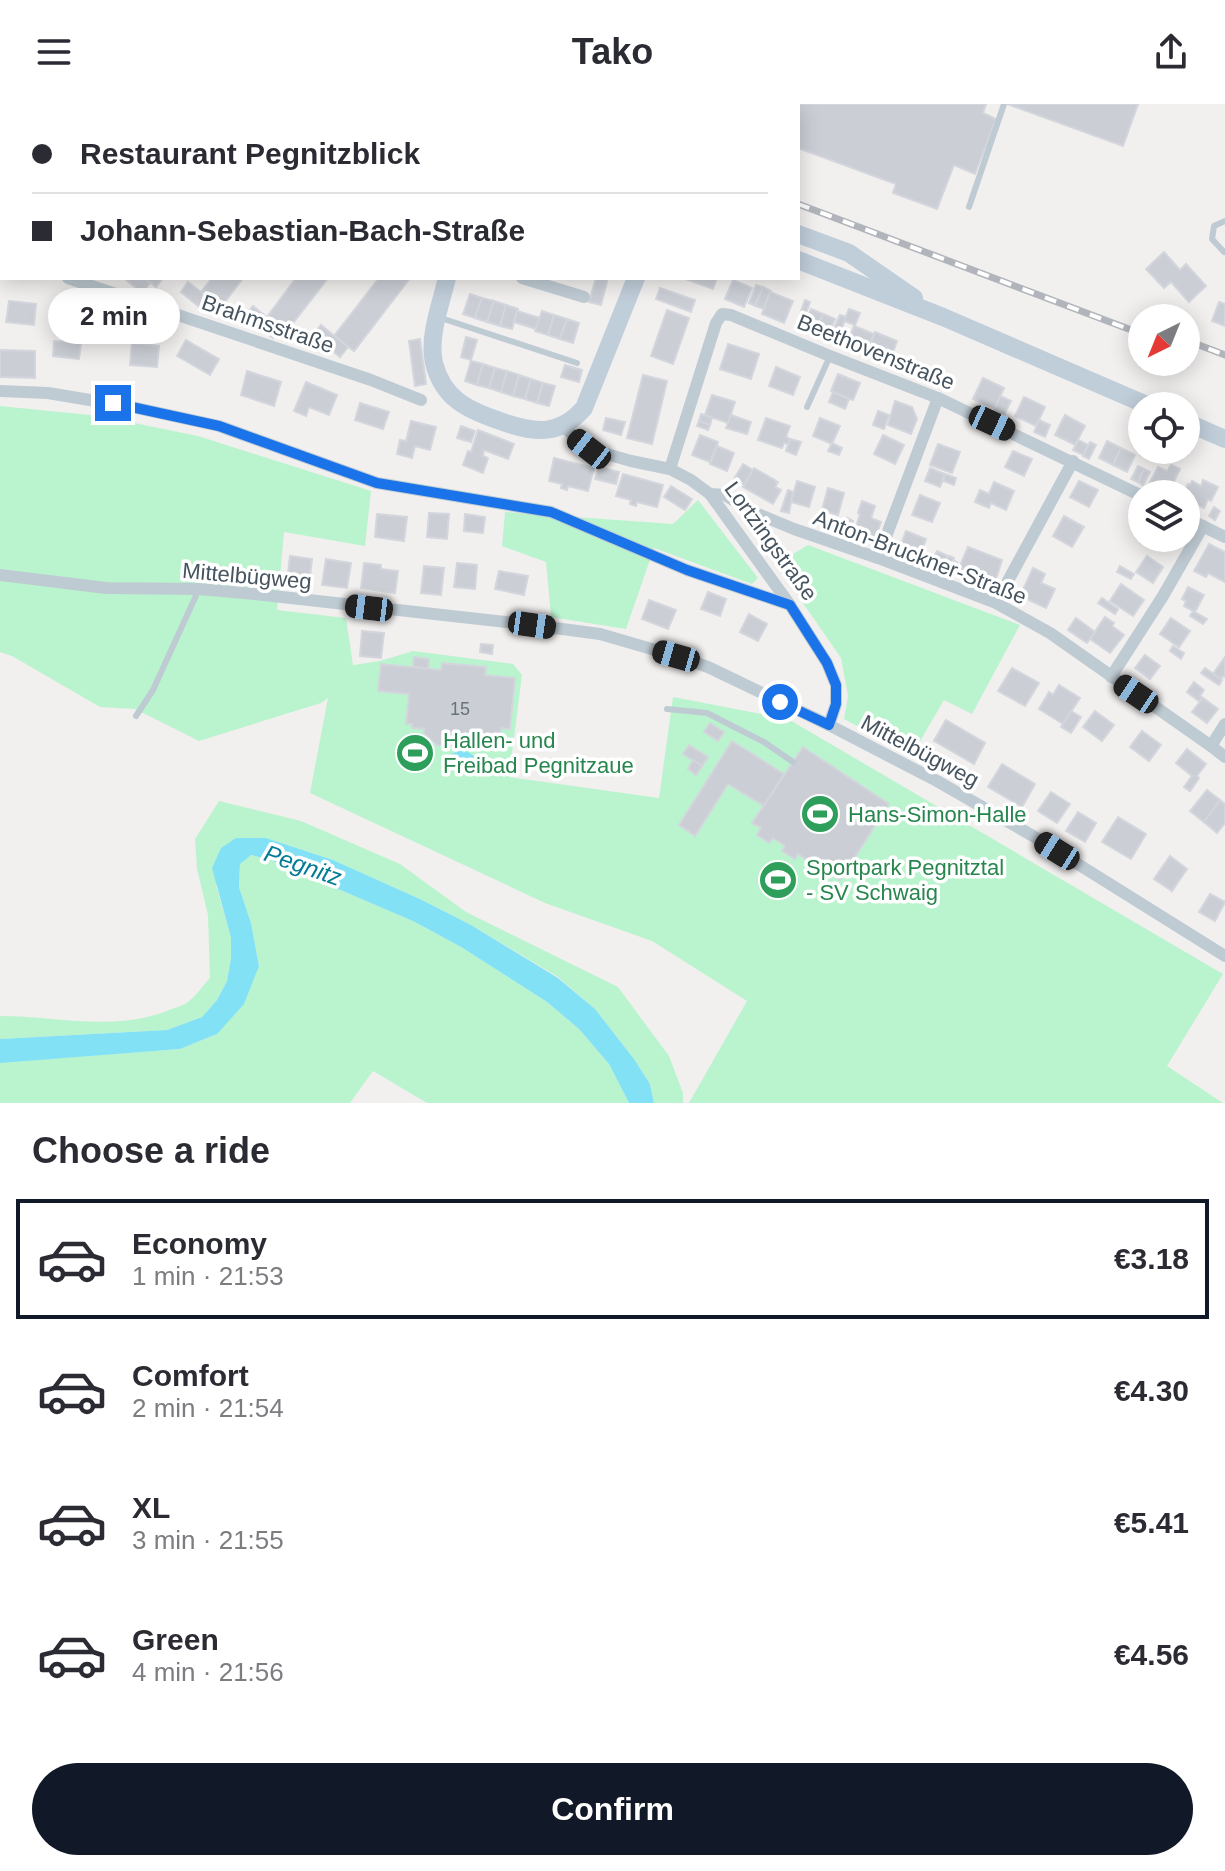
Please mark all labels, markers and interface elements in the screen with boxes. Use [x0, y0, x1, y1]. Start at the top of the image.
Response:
icon: menu [32, 30, 76, 74]
icon: share [1149, 30, 1193, 74]
text: Tako [572, 31, 653, 72]
text: Restaurant Pegnitzblick [80, 137, 420, 170]
text: Johann-Sebastian-Bach-Straße [80, 214, 525, 247]
callout: 2 min [47, 287, 179, 343]
street label: Brahmsstraße [199, 290, 337, 358]
text: 2 min [80, 301, 148, 331]
north arrow [1128, 304, 1200, 376]
map controls [1128, 304, 1200, 552]
street label: Beethovenstraße [794, 309, 958, 395]
route end [95, 385, 131, 421]
button: locate [1128, 392, 1200, 464]
car [965, 402, 1019, 444]
car [563, 425, 615, 473]
street label: Lortzingstraße [720, 477, 822, 605]
button: layers [1128, 480, 1200, 552]
street label: Anton-Bruckner-Straße [810, 505, 1030, 609]
street label: Mittelbügweg [181, 558, 313, 594]
car [344, 593, 394, 623]
car [507, 610, 557, 640]
car [650, 638, 702, 674]
car [1109, 671, 1163, 717]
route start [762, 684, 798, 720]
house number: 15 [450, 699, 470, 719]
street label: Mittelbügweg [857, 710, 983, 792]
place label: Hallen- und Freibad Pegnitzaue [443, 728, 634, 778]
sports icon: Hallen- und Freibad Pegnitzaue [394, 732, 436, 774]
sports icon: Hans-Simon-Halle [799, 793, 841, 835]
place label: Hans-Simon-Halle [848, 802, 1027, 827]
car [1030, 828, 1084, 874]
water label: Pegnitz [261, 839, 345, 891]
place label: Sportpark Pegnitztal - SV Schwaig [806, 855, 1004, 905]
sports icon: Sportpark Pegnitztal - SV Schwaig [757, 859, 799, 901]
text: Choose a ride [32, 1130, 270, 1171]
icon: car [36, 1223, 108, 1295]
text: Economy [132, 1227, 267, 1260]
text: €3.18 [1114, 1242, 1189, 1275]
text: 1 min · 21:53 [132, 1261, 284, 1291]
icon: car [36, 1355, 108, 1427]
text: Comfort [132, 1359, 249, 1392]
text: €4.30 [1114, 1374, 1189, 1407]
text: 2 min · 21:54 [132, 1393, 284, 1423]
icon: car [36, 1487, 108, 1559]
text: XL [132, 1491, 170, 1524]
text: €5.41 [1114, 1506, 1189, 1539]
text: 3 min · 21:55 [132, 1525, 284, 1555]
icon: car [36, 1619, 108, 1691]
text: Green [132, 1623, 219, 1656]
text: €4.56 [1114, 1638, 1189, 1671]
text: 4 min · 21:56 [132, 1657, 284, 1687]
button: Confirm [32, 1763, 1193, 1855]

